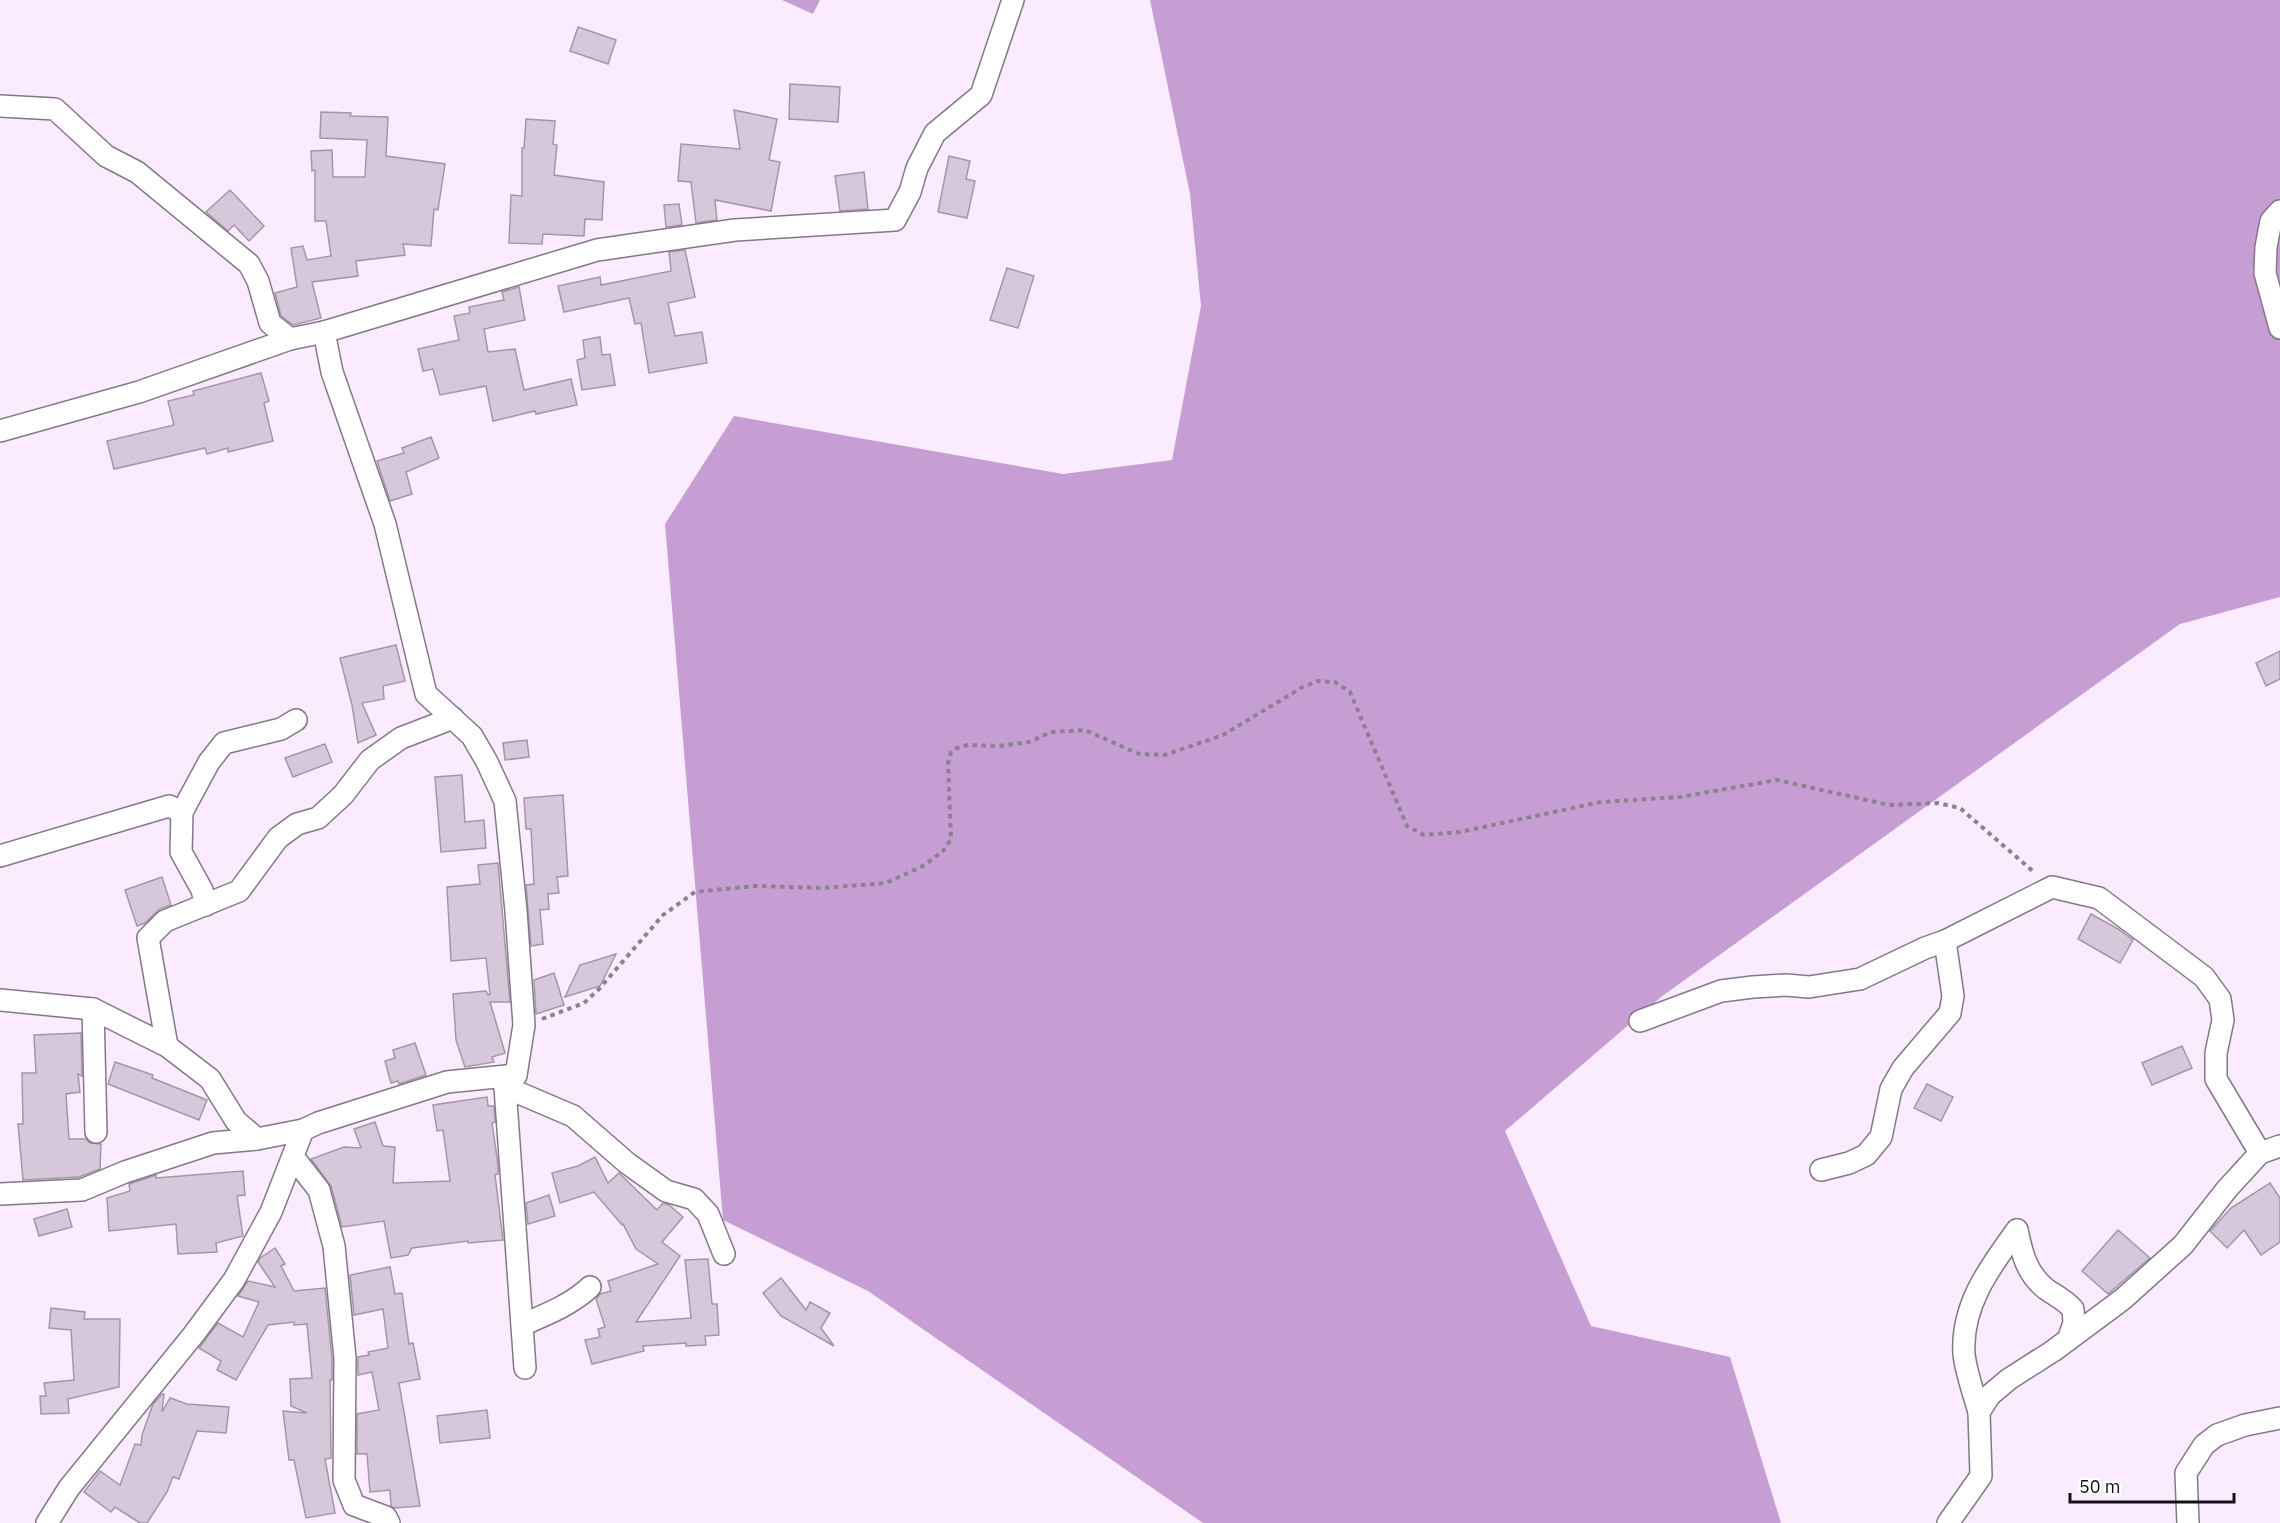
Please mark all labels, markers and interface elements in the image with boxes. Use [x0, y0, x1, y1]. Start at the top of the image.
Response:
scale bar [2070, 1466, 2234, 1504]
text: 50 m [2079, 1475, 2121, 1498]

